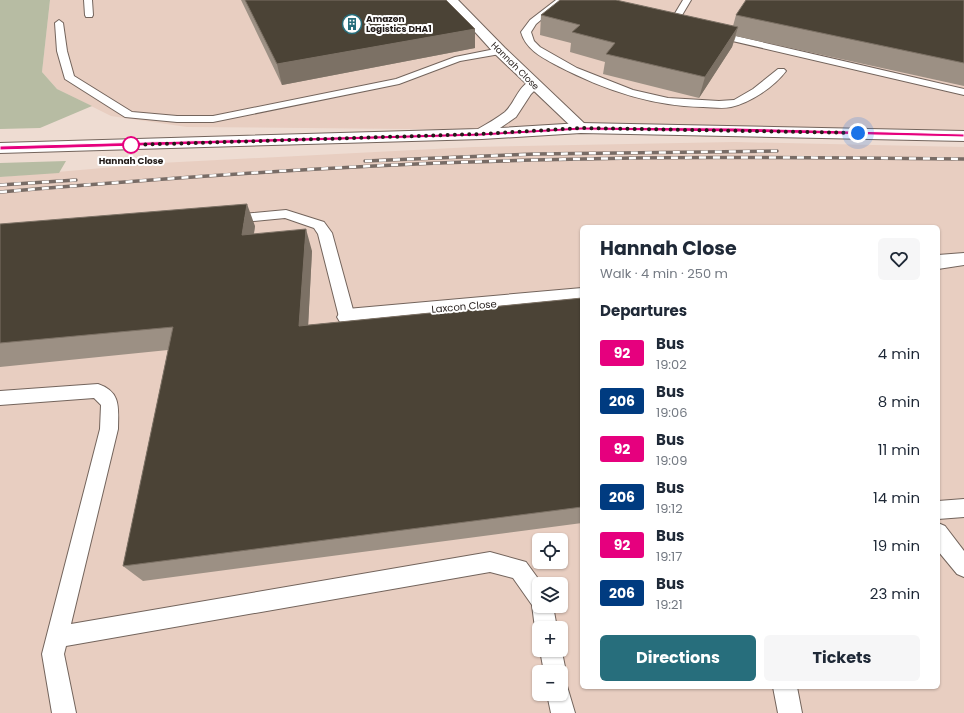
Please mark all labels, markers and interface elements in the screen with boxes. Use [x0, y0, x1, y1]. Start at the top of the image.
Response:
building icon: Amazon Logistics DHA1 [341, 13, 363, 35]
place label: Amazon Logistics DHA1 [366, 13, 432, 35]
street label: Hannah Close [488, 39, 542, 93]
your location [848, 123, 868, 143]
marker: Hannah Close [122, 136, 140, 154]
place label: Hannah Close [99, 155, 164, 167]
text: Hannah Close [600, 235, 737, 262]
button: heart [878, 238, 920, 280]
text: Walk · 4 min · 250 m [600, 264, 728, 283]
street label: Laxcon Close [431, 296, 497, 317]
text: Departures [600, 300, 687, 321]
text: Bus [656, 333, 684, 354]
text: 92 [614, 343, 630, 363]
text: 4 min [878, 343, 920, 364]
text: 19:02 [656, 355, 687, 374]
text: Bus [656, 381, 684, 402]
text: 206 [609, 391, 635, 411]
text: 8 min [878, 391, 920, 412]
text: 19:06 [656, 403, 688, 422]
text: Bus [656, 429, 684, 450]
text: 92 [614, 439, 630, 459]
text: 11 min [878, 439, 920, 460]
text: 19:09 [656, 451, 687, 470]
text: Bus [656, 477, 684, 498]
text: 206 [609, 487, 635, 507]
text: 14 min [873, 487, 920, 508]
text: 19:12 [656, 499, 683, 518]
text: Bus [656, 525, 684, 546]
map controls [532, 533, 568, 701]
button: locate [532, 533, 568, 569]
text: 92 [614, 535, 630, 555]
text: 19 min [873, 535, 920, 556]
text: 19:17 [656, 547, 682, 566]
text: Bus [656, 573, 684, 594]
button: layers [532, 577, 568, 613]
text: 206 [609, 583, 635, 603]
text: 23 min [870, 583, 920, 604]
text: 19:21 [656, 595, 683, 614]
button: + [532, 621, 568, 657]
button: Directions [600, 635, 756, 681]
button: Tickets [764, 635, 920, 681]
button: − [532, 665, 568, 701]

